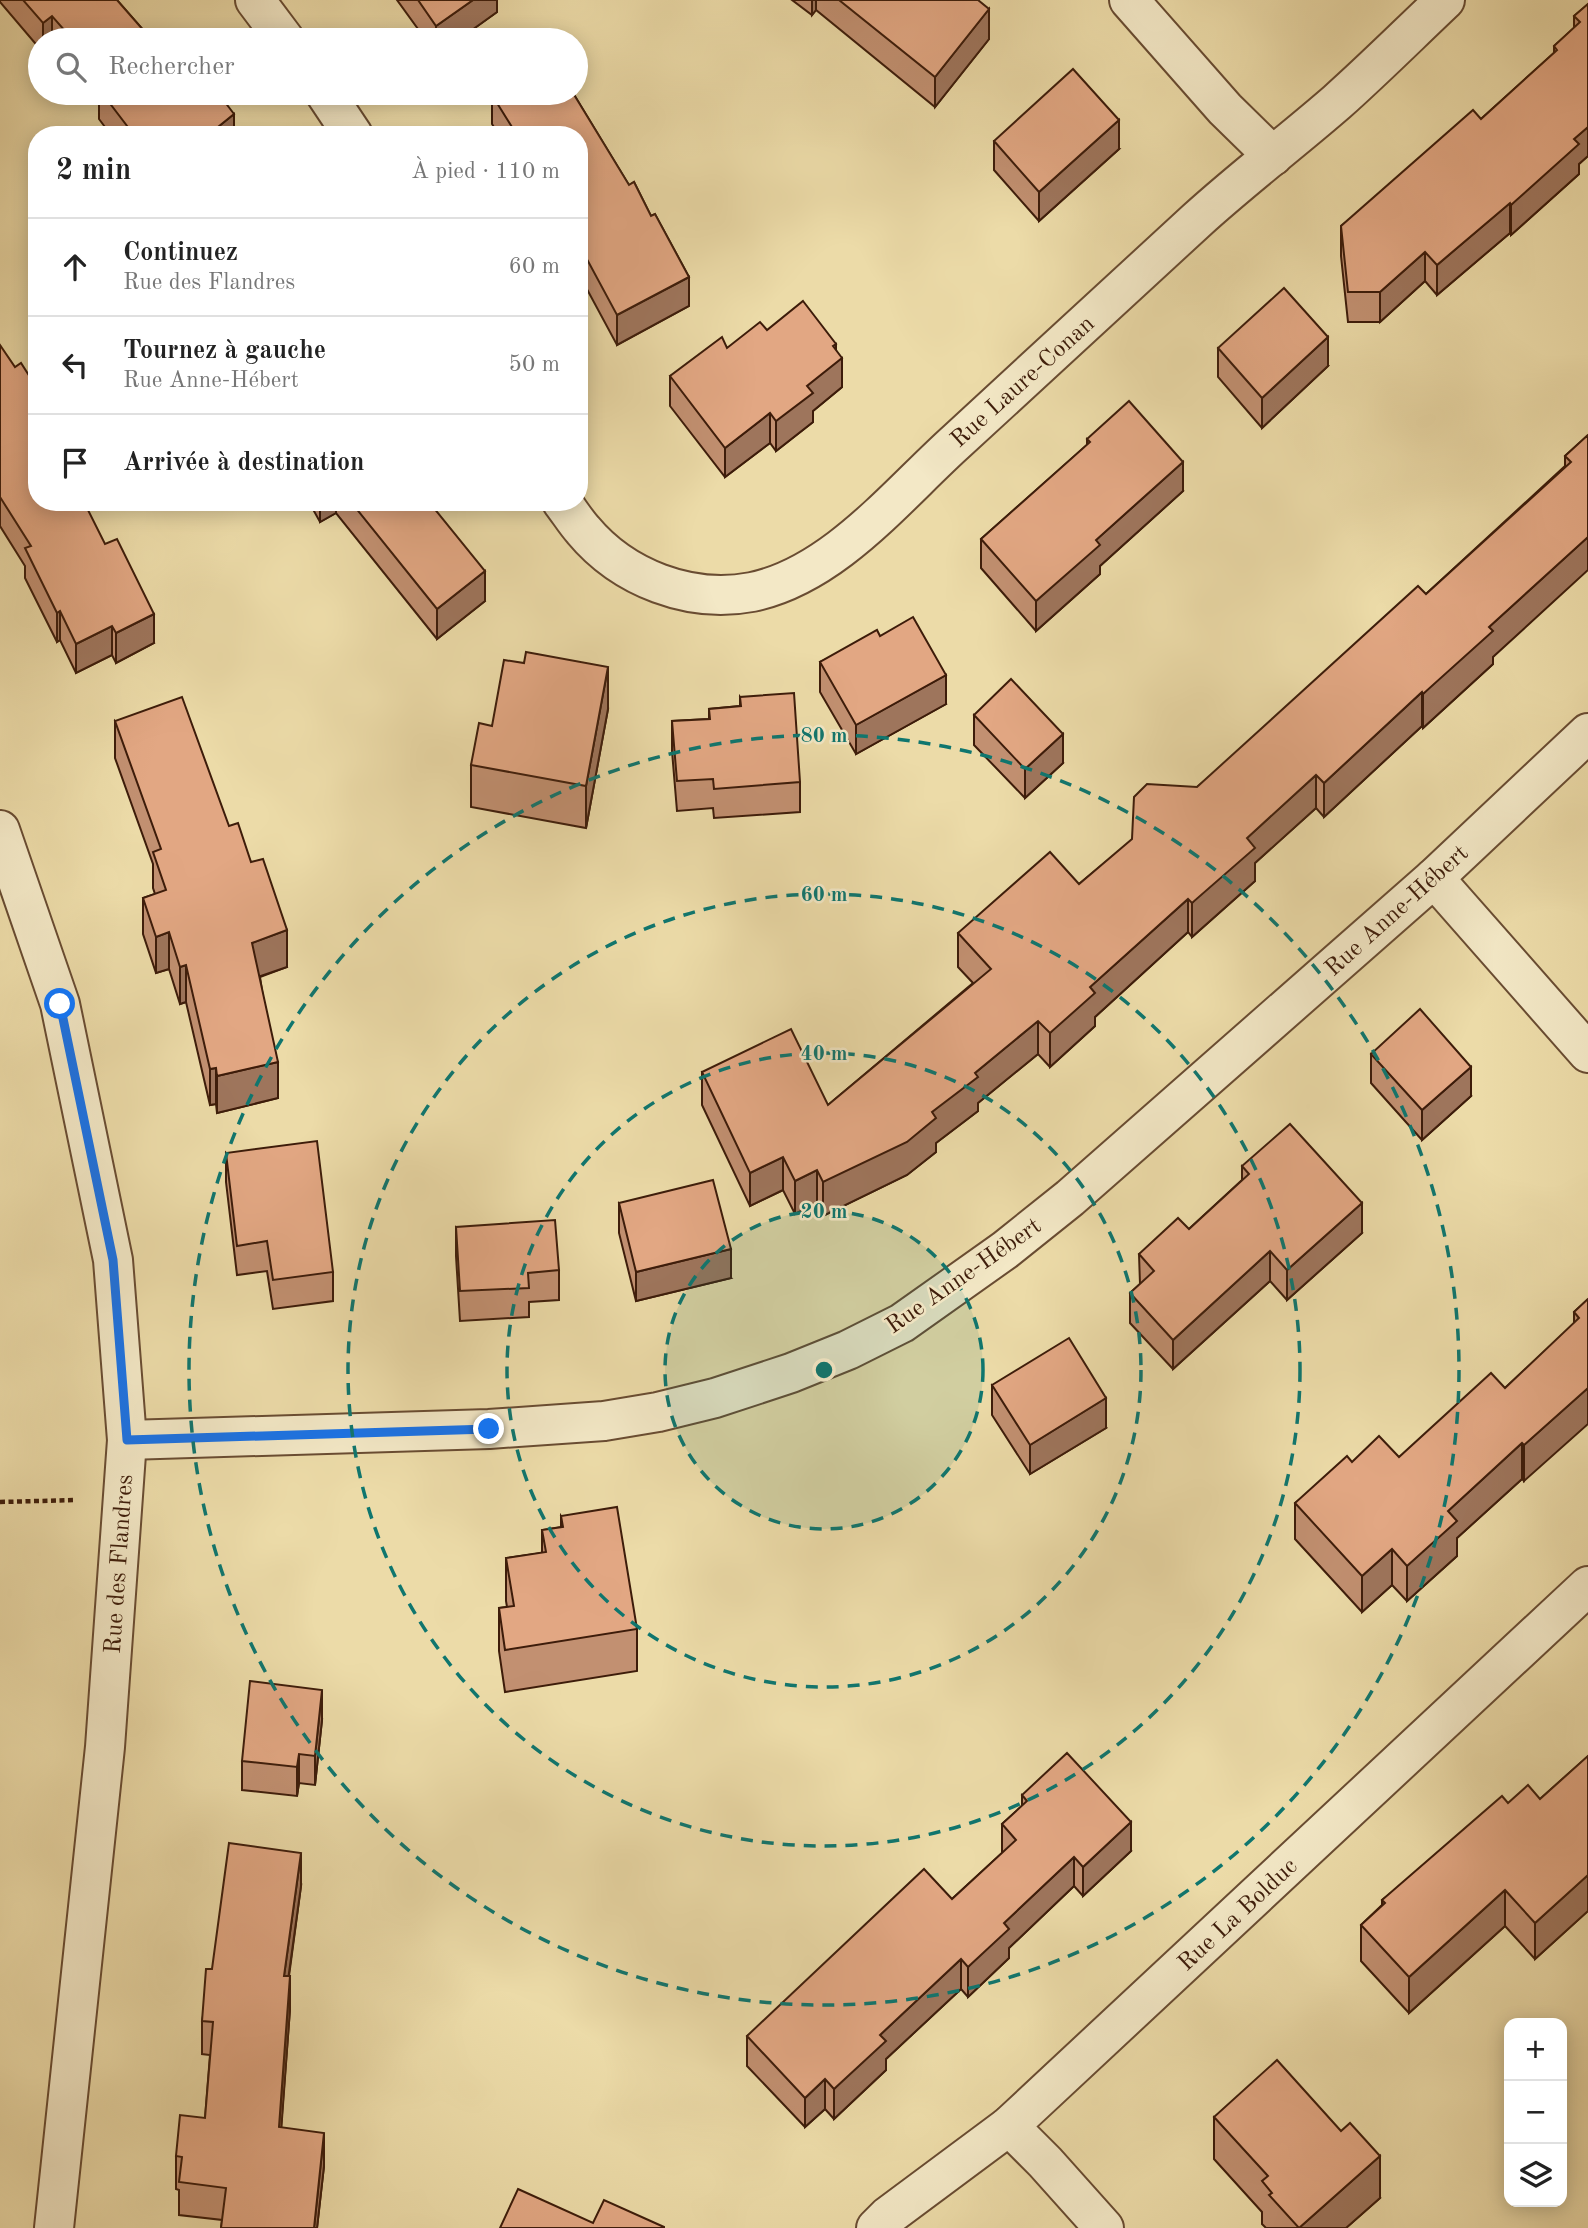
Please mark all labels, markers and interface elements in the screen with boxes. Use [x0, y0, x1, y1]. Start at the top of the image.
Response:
search box [28, 28, 588, 105]
icon: search [52, 48, 90, 86]
text: Rechercher [108, 54, 235, 80]
text: 2 min [56, 156, 131, 186]
text: À pied · 110 m [411, 160, 560, 183]
text: Continuez [123, 240, 238, 266]
icon: ahead [56, 248, 94, 286]
text: 60 m [509, 255, 560, 278]
text: Rue des Flandres [123, 271, 295, 294]
street label: Rue Laure-Conan [947, 312, 1100, 453]
text: Tournez à gauche [123, 338, 326, 364]
icon: left [56, 346, 94, 384]
text: 50 m [509, 353, 560, 376]
text: Rue Anne-Hébert [123, 369, 299, 392]
icon: arrive [56, 444, 94, 482]
text: Arrivée à destination [123, 450, 365, 476]
text: 80 m [800, 726, 848, 747]
street label: Rue Anne-Hébert [1321, 841, 1474, 982]
text: 60 m [800, 885, 848, 906]
route start [44, 988, 75, 1019]
text: 40 m [800, 1044, 848, 1065]
text: 20 m [800, 1202, 848, 1223]
street label: Rue Anne-Hébert [882, 1214, 1046, 1339]
centre of rings [812, 1358, 836, 1382]
route end [473, 1413, 504, 1444]
street label: Rue des Flandres [102, 1474, 138, 1655]
street label: Rue La Bolduc [1174, 1854, 1303, 1976]
map controls [1504, 2018, 1567, 2207]
button: + [1504, 2018, 1567, 2081]
button: − [1504, 2081, 1567, 2144]
button: layers [1504, 2144, 1567, 2207]

